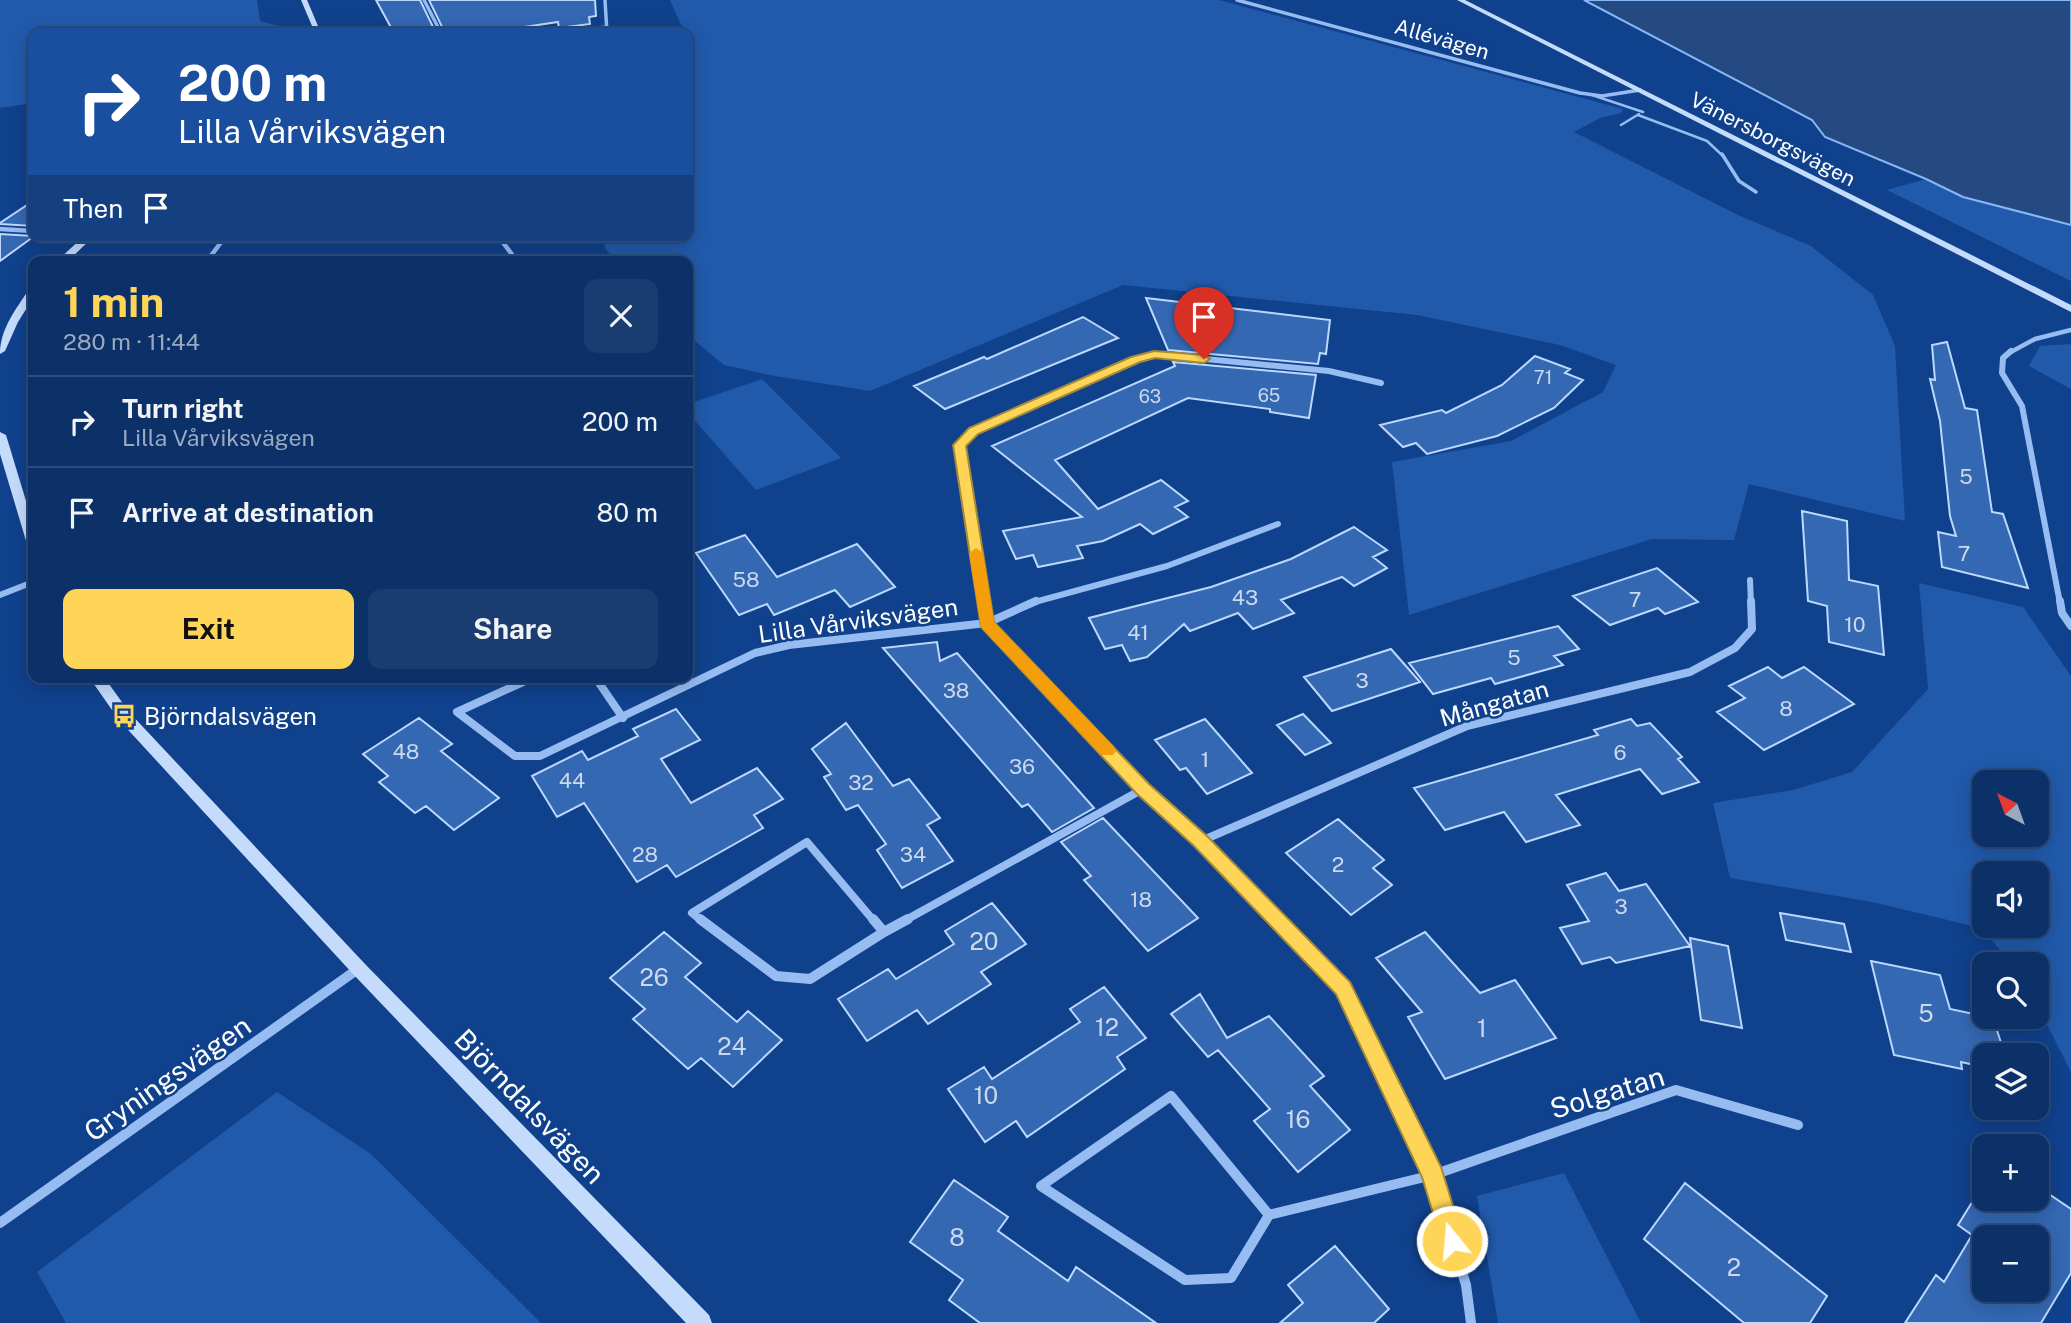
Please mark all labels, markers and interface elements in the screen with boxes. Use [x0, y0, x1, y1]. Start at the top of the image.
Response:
street label: Allévägen [1392, 14, 1492, 64]
text: 200 m [178, 54, 327, 112]
icon: right [63, 56, 154, 147]
street label: Vänersborgsvägen [1686, 87, 1860, 191]
text: Lilla Vårviksvägen [178, 113, 446, 150]
icon: arrive [137, 189, 175, 227]
text: Then [63, 193, 123, 224]
text: 1 min [63, 277, 164, 326]
button: close [584, 279, 658, 353]
pin [1174, 287, 1234, 359]
icon: arrive [1185, 298, 1223, 336]
text: 280 m · 11:44 [63, 328, 200, 355]
house number: 71 [1534, 367, 1552, 388]
house number: 65 [1258, 385, 1280, 406]
house number: 63 [1139, 386, 1161, 407]
text: Turn right [122, 393, 244, 424]
icon: right [63, 403, 101, 441]
text: 200 m [582, 406, 658, 437]
text: Lilla Vårviksvägen [122, 424, 315, 451]
house number: 5 [1959, 464, 1973, 489]
icon: arrive [63, 494, 101, 532]
text: Arrive at destination [122, 497, 374, 528]
text: 80 m [597, 497, 658, 528]
house number: 7 [1958, 541, 1970, 566]
house number: 58 [732, 567, 760, 592]
house number: 43 [1232, 585, 1258, 610]
house number: 7 [1629, 587, 1641, 612]
button: Exit [63, 589, 354, 669]
button: Share [368, 589, 658, 669]
street label: Lilla Vårviksvägen [756, 592, 960, 648]
house number: 10 [1844, 612, 1866, 637]
house number: 41 [1127, 620, 1149, 645]
house number: 5 [1507, 645, 1521, 670]
house number: 3 [1355, 668, 1369, 693]
street label: Mångatan [1436, 674, 1552, 732]
house number: 38 [943, 678, 969, 703]
house number: 8 [1779, 696, 1793, 721]
bus stop icon: Björndalsvägen [110, 702, 138, 730]
place label: Björndalsvägen [144, 702, 317, 730]
house number: 48 [393, 739, 419, 764]
house number: 6 [1613, 740, 1627, 765]
house number: 1 [1201, 747, 1209, 772]
house number: 36 [1009, 754, 1035, 779]
house number: 44 [559, 768, 585, 793]
house number: 32 [848, 770, 874, 795]
north arrow [1972, 770, 2049, 847]
map controls [1972, 770, 2049, 1302]
house number: 28 [632, 842, 658, 867]
house number: 34 [900, 842, 926, 867]
house number: 2 [1332, 852, 1344, 877]
button: sound [1972, 861, 2049, 938]
house number: 18 [1130, 887, 1152, 912]
house number: 3 [1614, 894, 1628, 919]
house number: 20 [970, 927, 999, 955]
button: search [1972, 952, 2049, 1029]
house number: 26 [639, 963, 669, 991]
house number: 5 [1918, 999, 1934, 1027]
street label: Gryningsvägen [77, 1008, 257, 1148]
house number: 12 [1095, 1013, 1119, 1041]
house number: 1 [1477, 1014, 1487, 1042]
street label: Björndalsvägen [448, 1022, 612, 1190]
house number: 24 [717, 1032, 747, 1060]
button: layers [1972, 1043, 2049, 1120]
street label: Solgatan [1546, 1059, 1668, 1125]
house number: 10 [974, 1081, 998, 1109]
house number: 16 [1286, 1105, 1310, 1133]
button: + [1972, 1134, 2049, 1211]
position arrow [1415, 1204, 1489, 1278]
house number: 8 [949, 1223, 965, 1251]
button: − [1972, 1225, 2049, 1302]
house number: 2 [1727, 1253, 1741, 1281]

